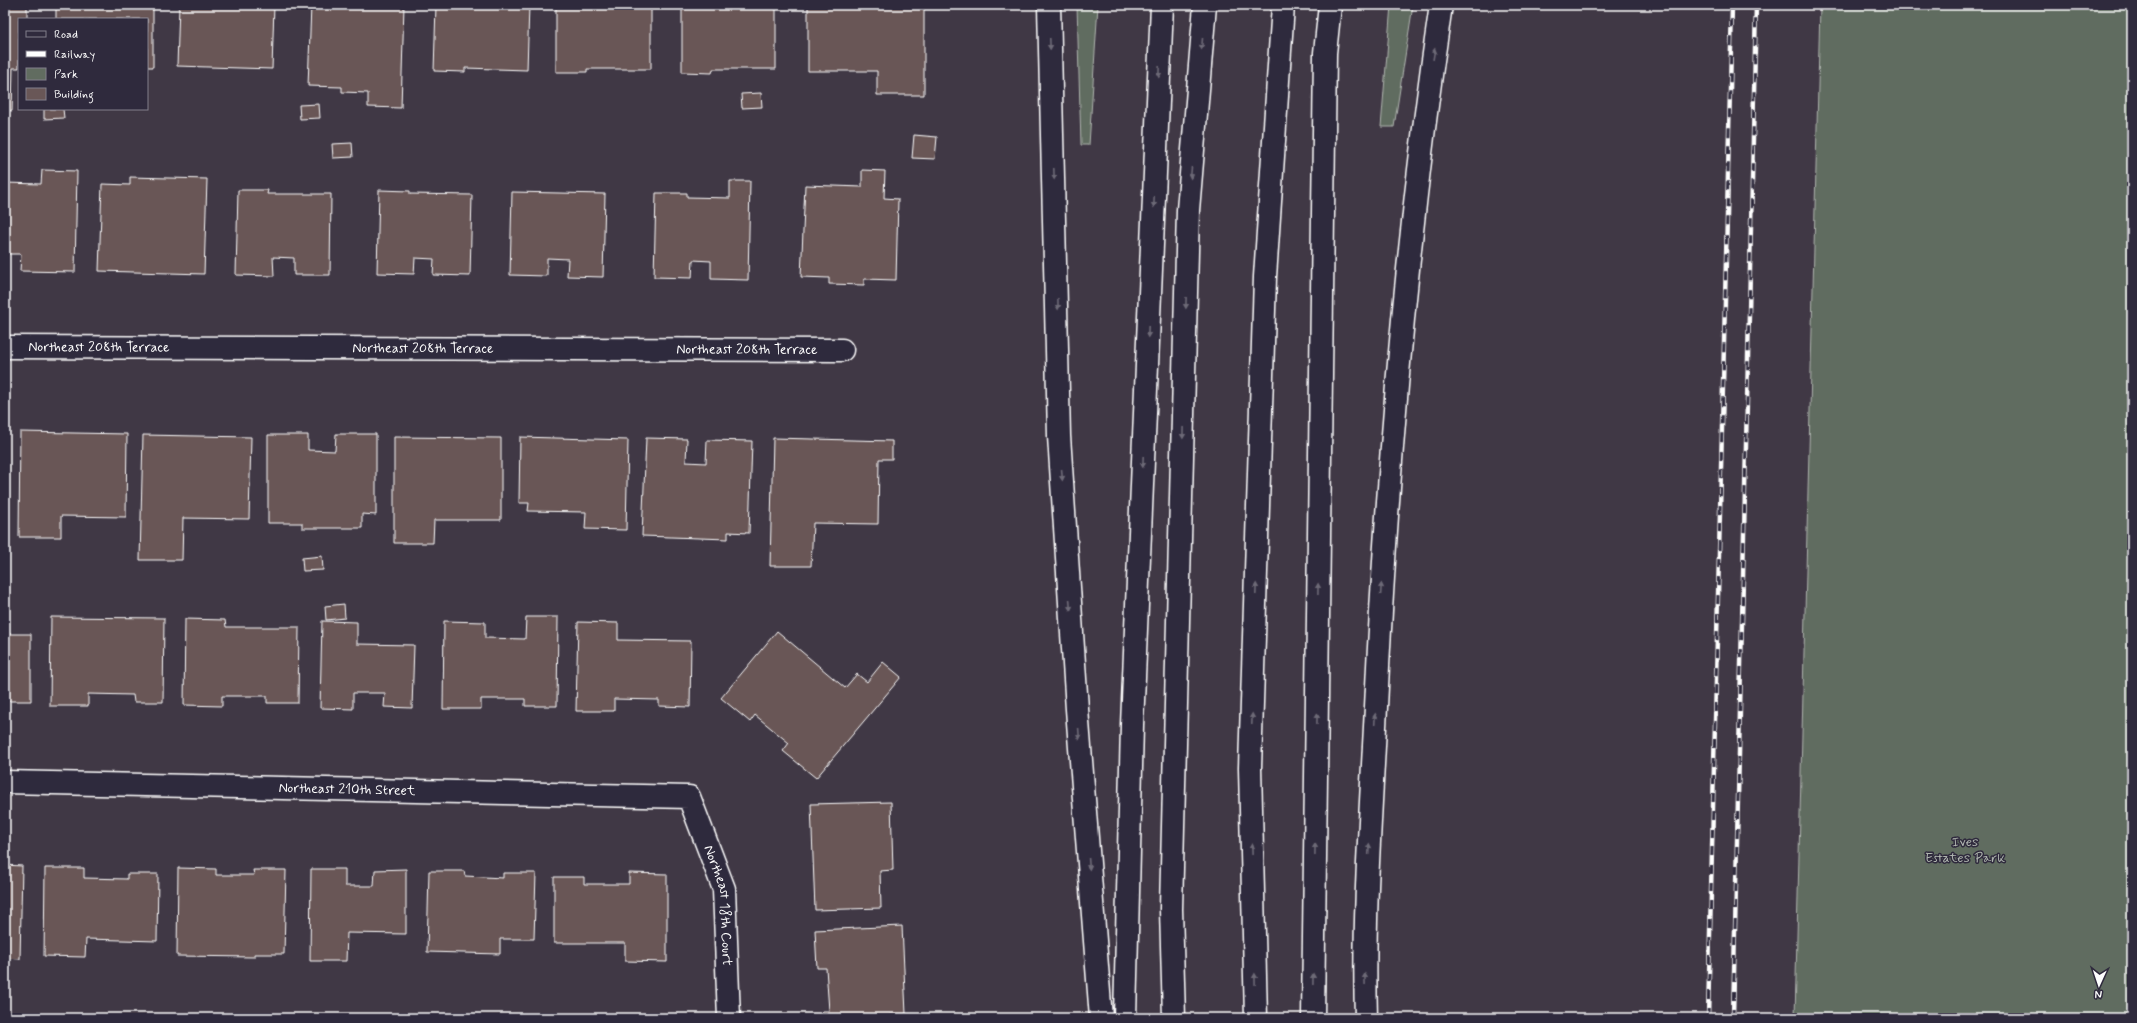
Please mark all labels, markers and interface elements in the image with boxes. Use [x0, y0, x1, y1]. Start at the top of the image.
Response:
legend [18, 18, 148, 110]
text: Road [54, 27, 78, 43]
one-way arrow [1047, 38, 1054, 50]
one-way arrow [1198, 38, 1205, 50]
text: Railway [54, 47, 96, 63]
one-way arrow [1431, 48, 1437, 60]
one-way arrow [1156, 66, 1162, 79]
text: Park [54, 67, 78, 83]
text: Building [54, 87, 94, 104]
one-way arrow [1187, 167, 1194, 179]
one-way arrow [1051, 168, 1057, 181]
one-way arrow [1150, 196, 1157, 208]
one-way arrow [1182, 297, 1189, 309]
one-way arrow [1054, 298, 1061, 310]
one-way arrow [1145, 326, 1152, 338]
street label: Northeast 208th Terrace [28, 338, 170, 357]
street label: Northeast 208th Terrace [352, 339, 494, 358]
street label: Northeast 208th Terrace [676, 340, 818, 359]
one-way arrow [1179, 427, 1186, 439]
one-way arrow [1140, 456, 1146, 469]
one-way arrow [1058, 469, 1065, 481]
one-way arrow [1315, 582, 1321, 595]
one-way arrow [1252, 583, 1259, 595]
one-way arrow [1378, 583, 1385, 595]
one-way arrow [1067, 599, 1074, 611]
one-way arrow [1249, 712, 1255, 725]
one-way arrow [1314, 712, 1320, 725]
one-way arrow [1372, 713, 1379, 725]
one-way arrow [1075, 728, 1082, 740]
street label: Northeast 210th Street [278, 779, 416, 800]
park label: Ives Estates Park [1925, 833, 2005, 867]
one-way arrow [1249, 842, 1255, 855]
one-way arrow [1312, 842, 1318, 855]
one-way arrow [1366, 842, 1372, 855]
street label: Northeast 18th Court [699, 843, 736, 967]
one-way arrow [1086, 858, 1093, 870]
north arrow [2079, 965, 2119, 1005]
one-way arrow [1252, 972, 1258, 985]
one-way arrow [1310, 972, 1316, 985]
one-way arrow [1362, 972, 1368, 985]
text: N [2095, 987, 2103, 1001]

